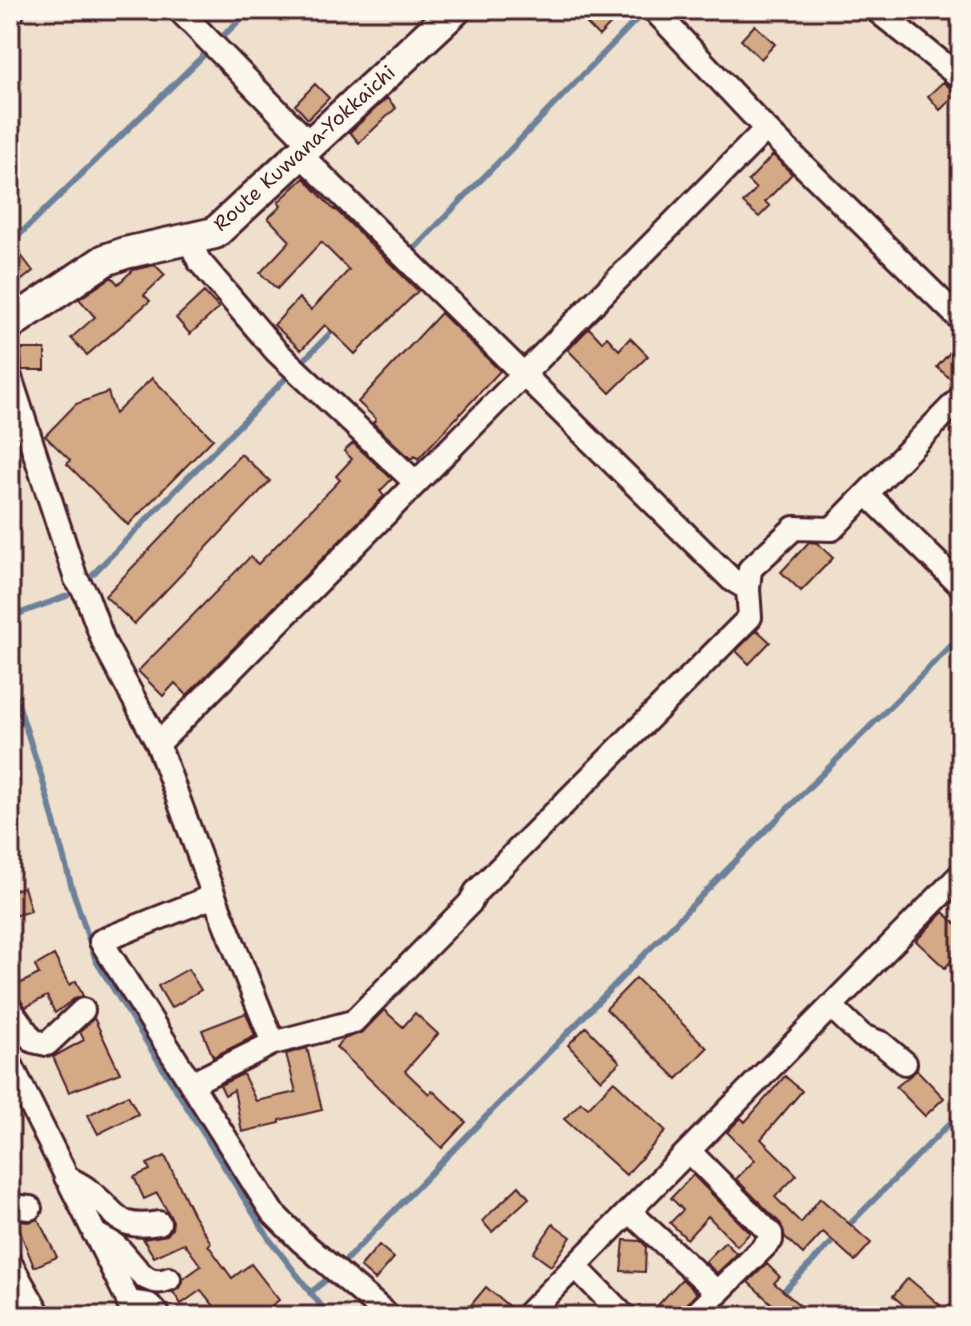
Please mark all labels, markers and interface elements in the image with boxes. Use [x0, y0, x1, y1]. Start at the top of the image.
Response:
street label: Route Kuwana-Yokkaichi [208, 59, 400, 237]

